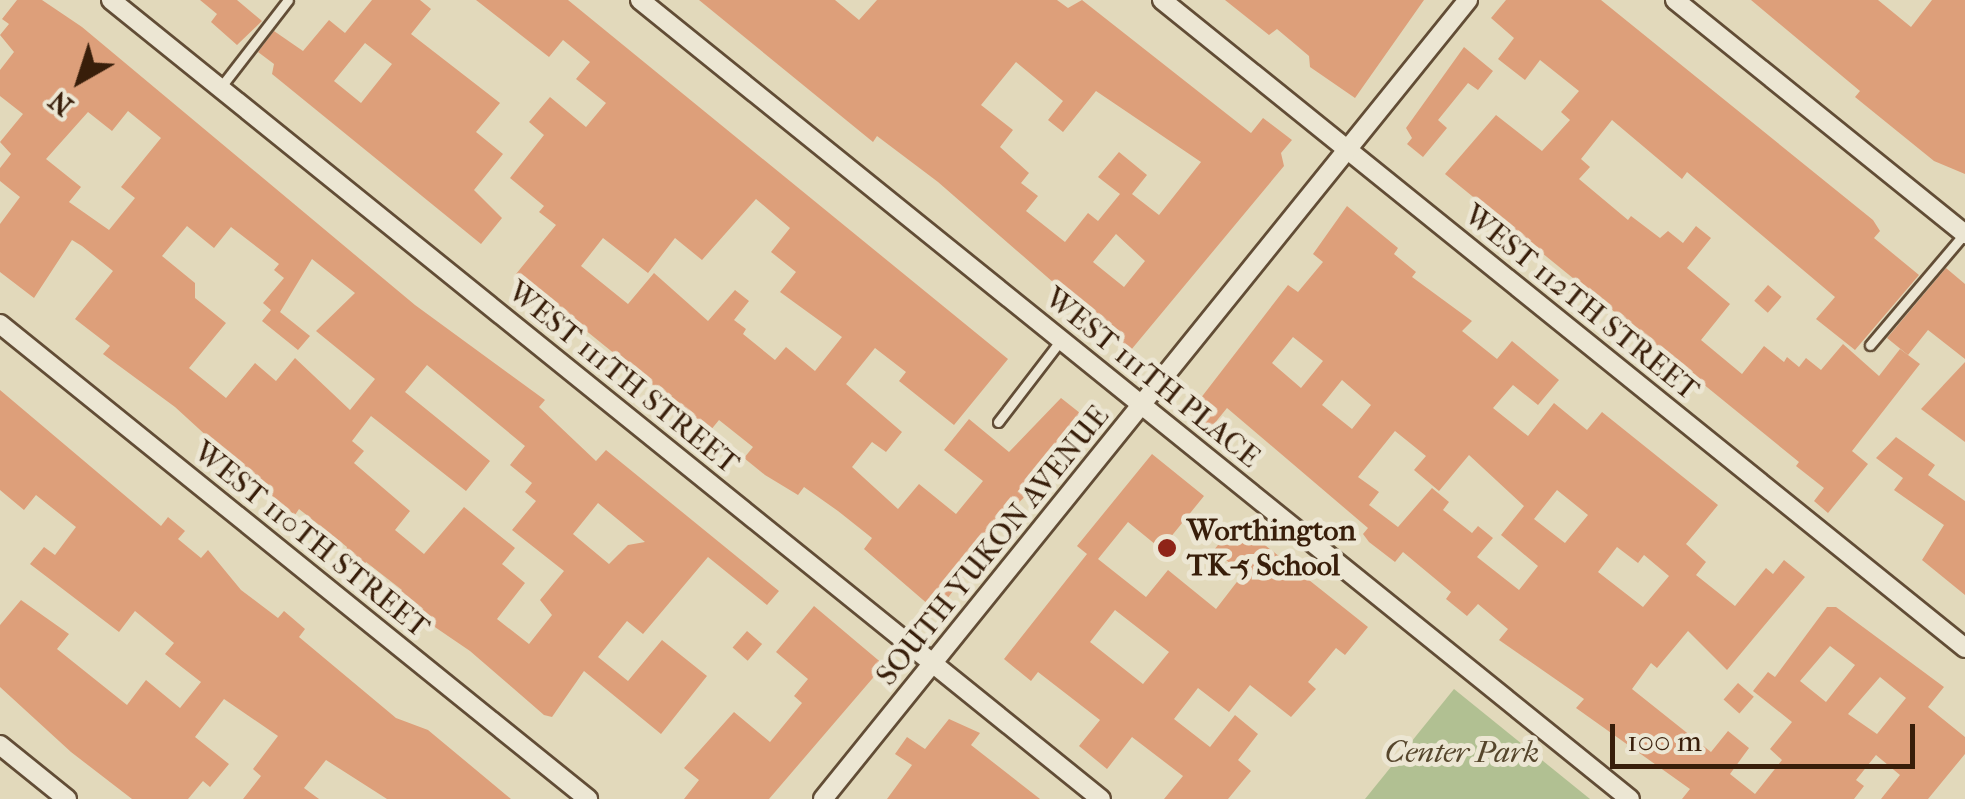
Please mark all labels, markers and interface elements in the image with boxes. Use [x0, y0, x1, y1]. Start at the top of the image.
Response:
north arrow [30, 30, 130, 130]
text: N [42, 84, 79, 123]
street label: WEST 112TH STREET [1456, 197, 1706, 409]
street label: WEST 111TH STREET [500, 274, 746, 482]
street label: WEST 111TH PLACE [1037, 280, 1267, 476]
street label: SOUTH YUKON AVENUE [869, 399, 1117, 693]
street label: WEST 110TH STREET [186, 434, 436, 646]
place label: Worthington TK-5 School [1187, 513, 1356, 584]
marker: Worthington TK-5 School [1156, 537, 1178, 559]
scale bar [1615, 704, 1920, 766]
text: 100 m [1627, 724, 1702, 759]
park label: Center Park [1385, 735, 1539, 771]

